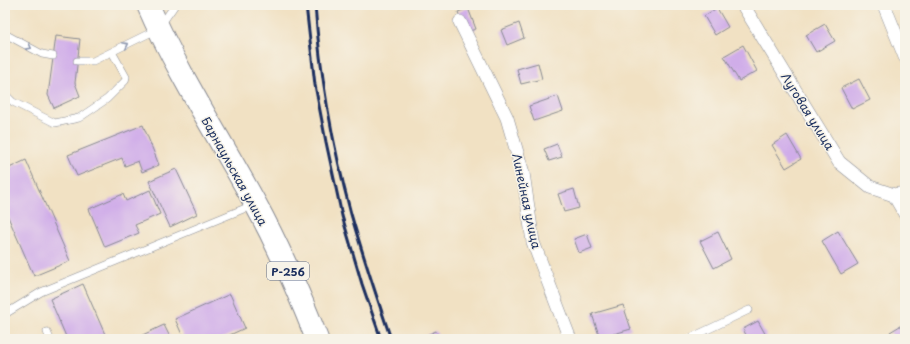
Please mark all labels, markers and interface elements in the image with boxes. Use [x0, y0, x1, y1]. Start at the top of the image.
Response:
one-way arrow [24, 42, 32, 49]
one-way arrow [121, 42, 129, 50]
street label: Луговая улица [777, 69, 839, 154]
street label: Барнаульская улица [198, 113, 273, 229]
street label: Линейная улица [508, 151, 546, 251]
road number: Р-256 [267, 262, 309, 280]

